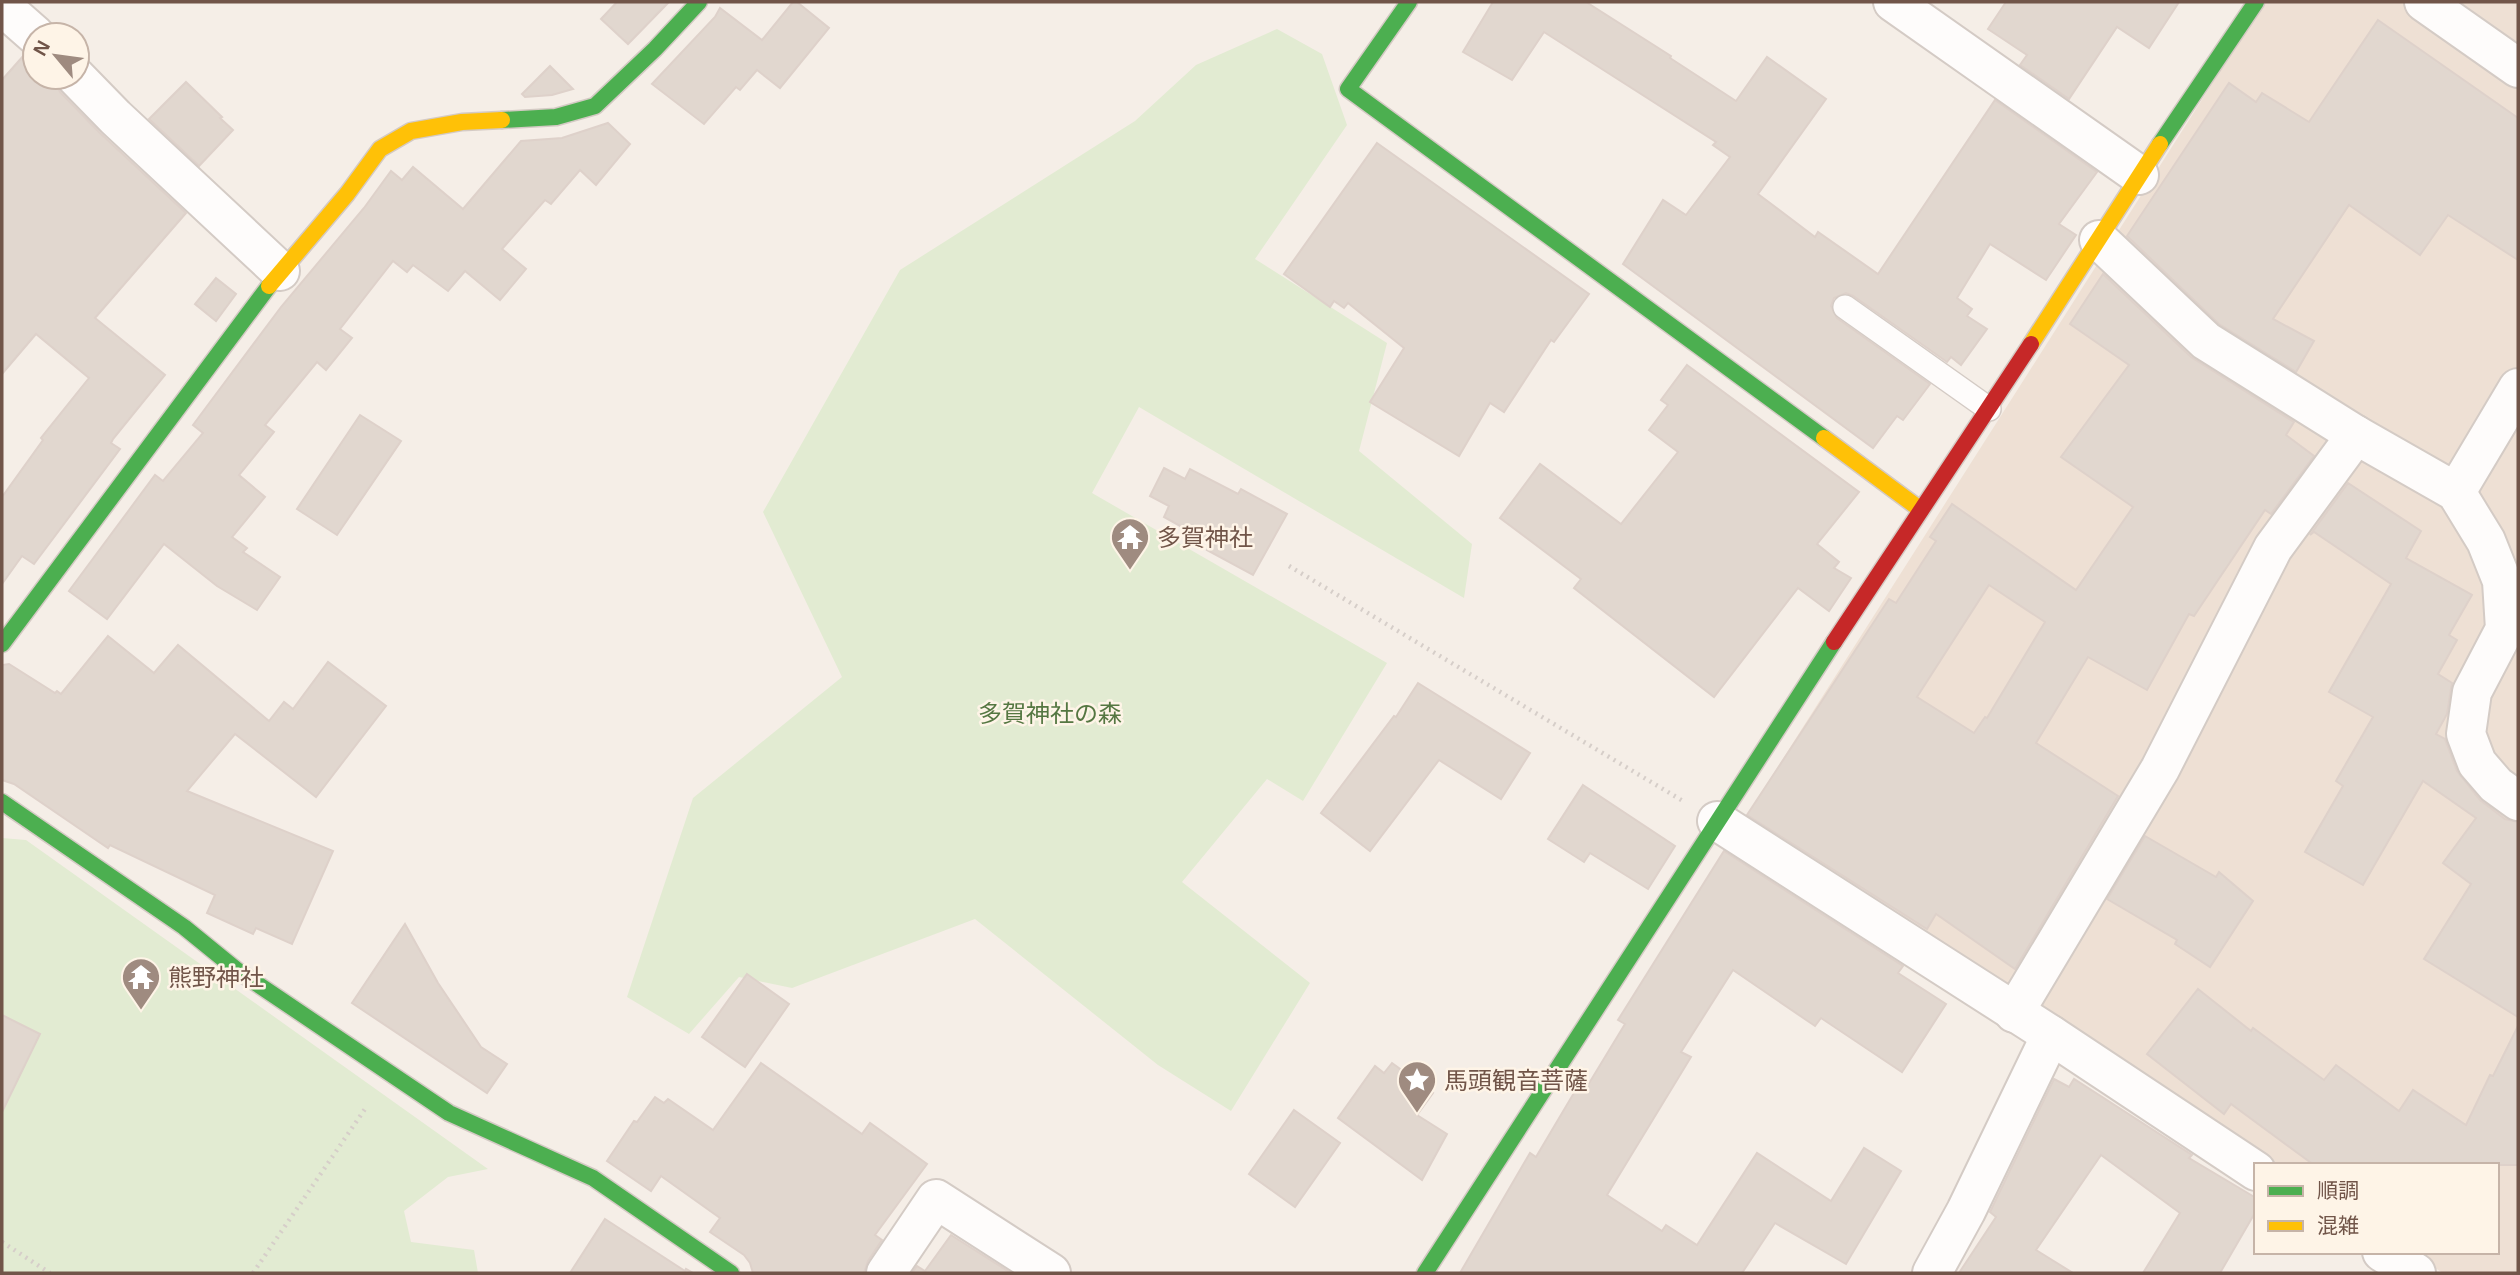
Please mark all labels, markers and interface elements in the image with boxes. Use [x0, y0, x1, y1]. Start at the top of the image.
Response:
north arrow [21, 21, 91, 91]
text: N [29, 37, 54, 59]
temple icon: 多賀神社 [1109, 516, 1151, 571]
place label: 多賀神社 [1157, 524, 1253, 551]
park label: 多賀神社の森 [978, 700, 1122, 727]
temple icon: 熊野神社 [120, 956, 162, 1011]
place label: 熊野神社 [168, 964, 264, 991]
place icon: 馬頭観音菩薩 [1396, 1059, 1438, 1114]
place label: 馬頭観音菩薩 [1444, 1067, 1588, 1094]
legend [2254, 1163, 2499, 1254]
text: 順調 [2317, 1179, 2359, 1202]
text: 混雑 [2317, 1214, 2359, 1237]

